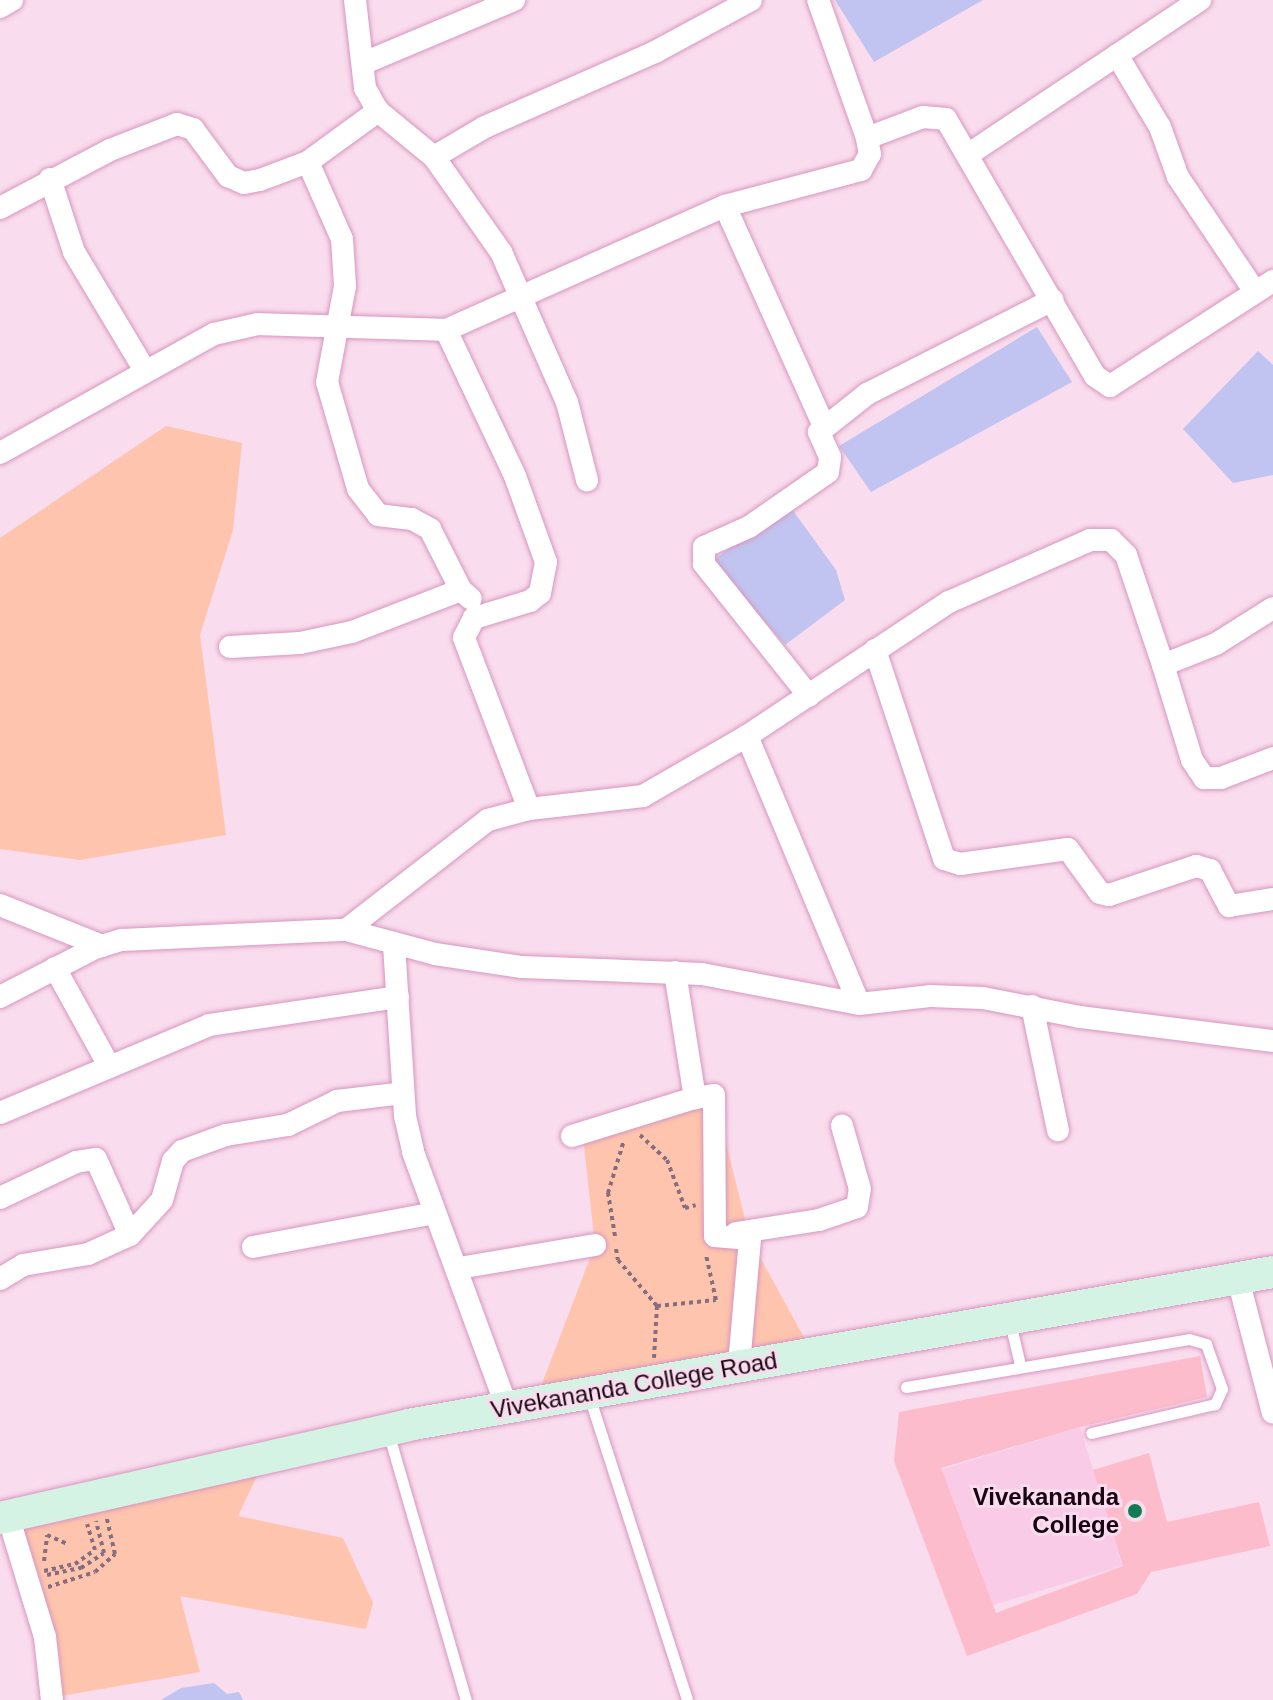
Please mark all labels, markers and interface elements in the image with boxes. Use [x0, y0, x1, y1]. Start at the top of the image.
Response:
street label: Vivekananda College Road [488, 1346, 780, 1424]
place label: Vivekananda College [973, 1483, 1119, 1539]
marker: Vivekananda College [1126, 1502, 1144, 1520]

